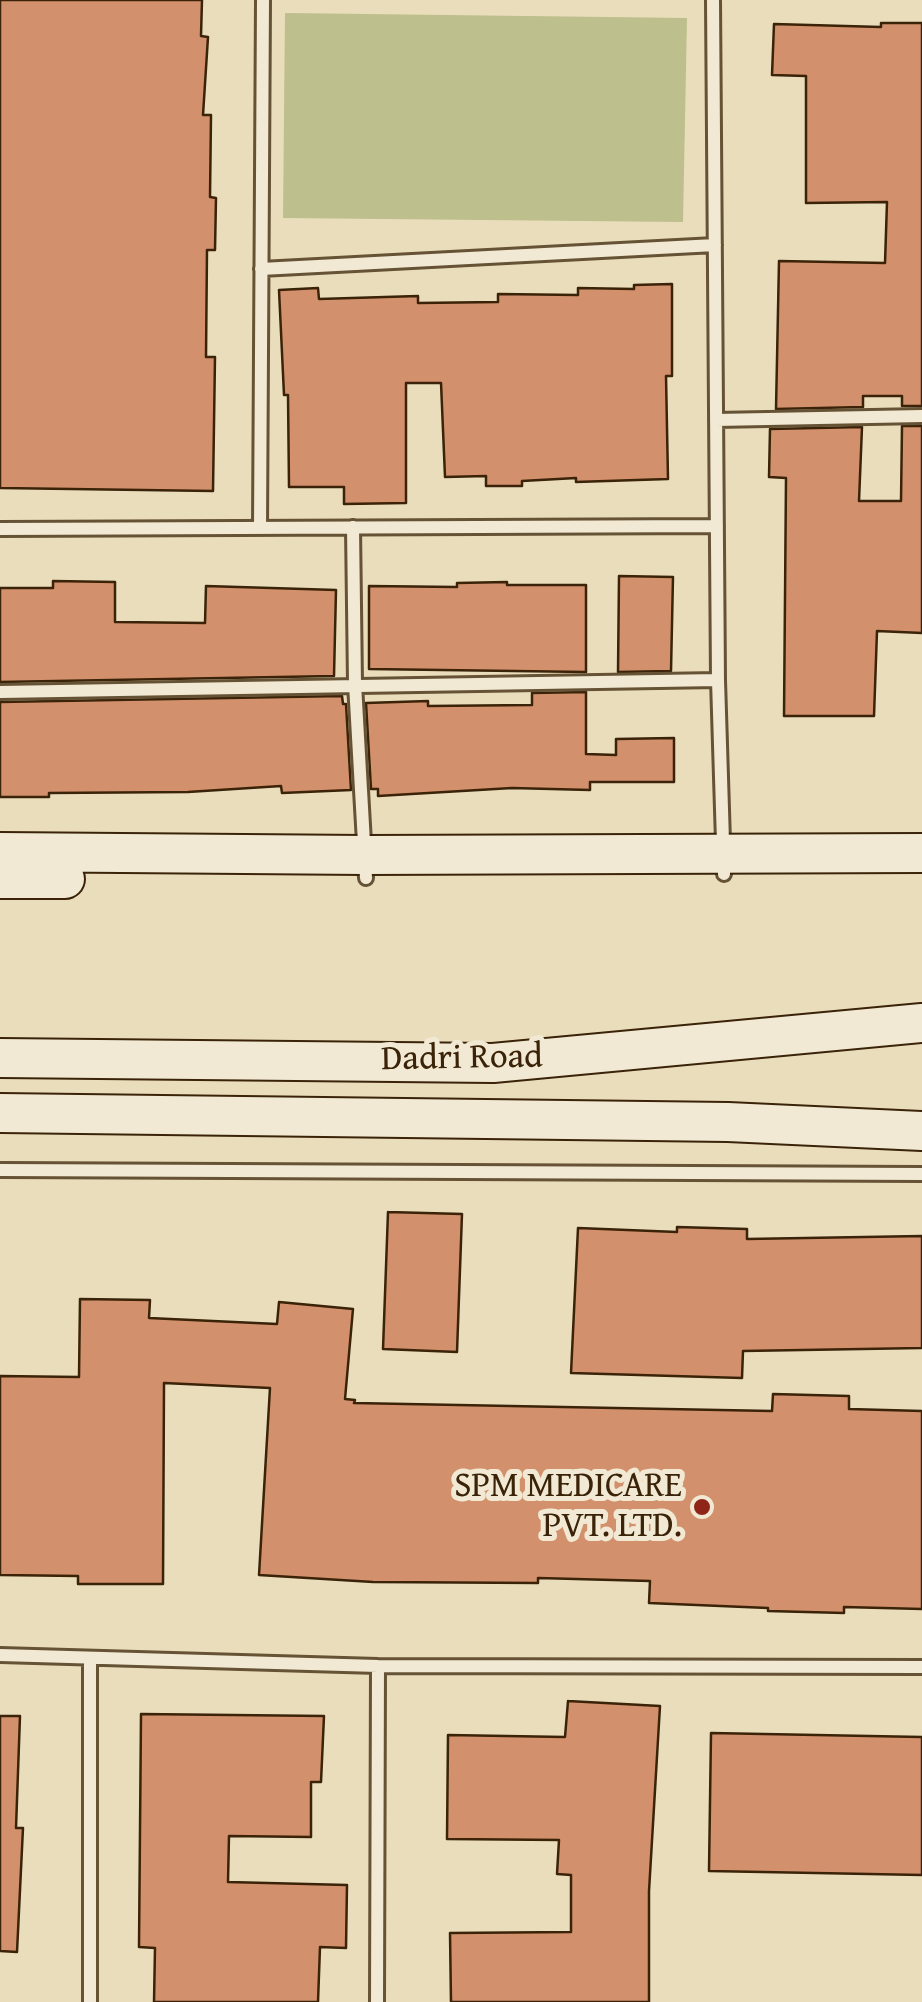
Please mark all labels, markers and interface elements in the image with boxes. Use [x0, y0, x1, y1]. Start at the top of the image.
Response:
street label: Dadri Road [381, 1037, 543, 1081]
place label: SPM MEDICARE PVT. LTD. [454, 1466, 682, 1548]
marker: SPM MEDICARE PVT. LTD. [691, 1496, 713, 1518]

